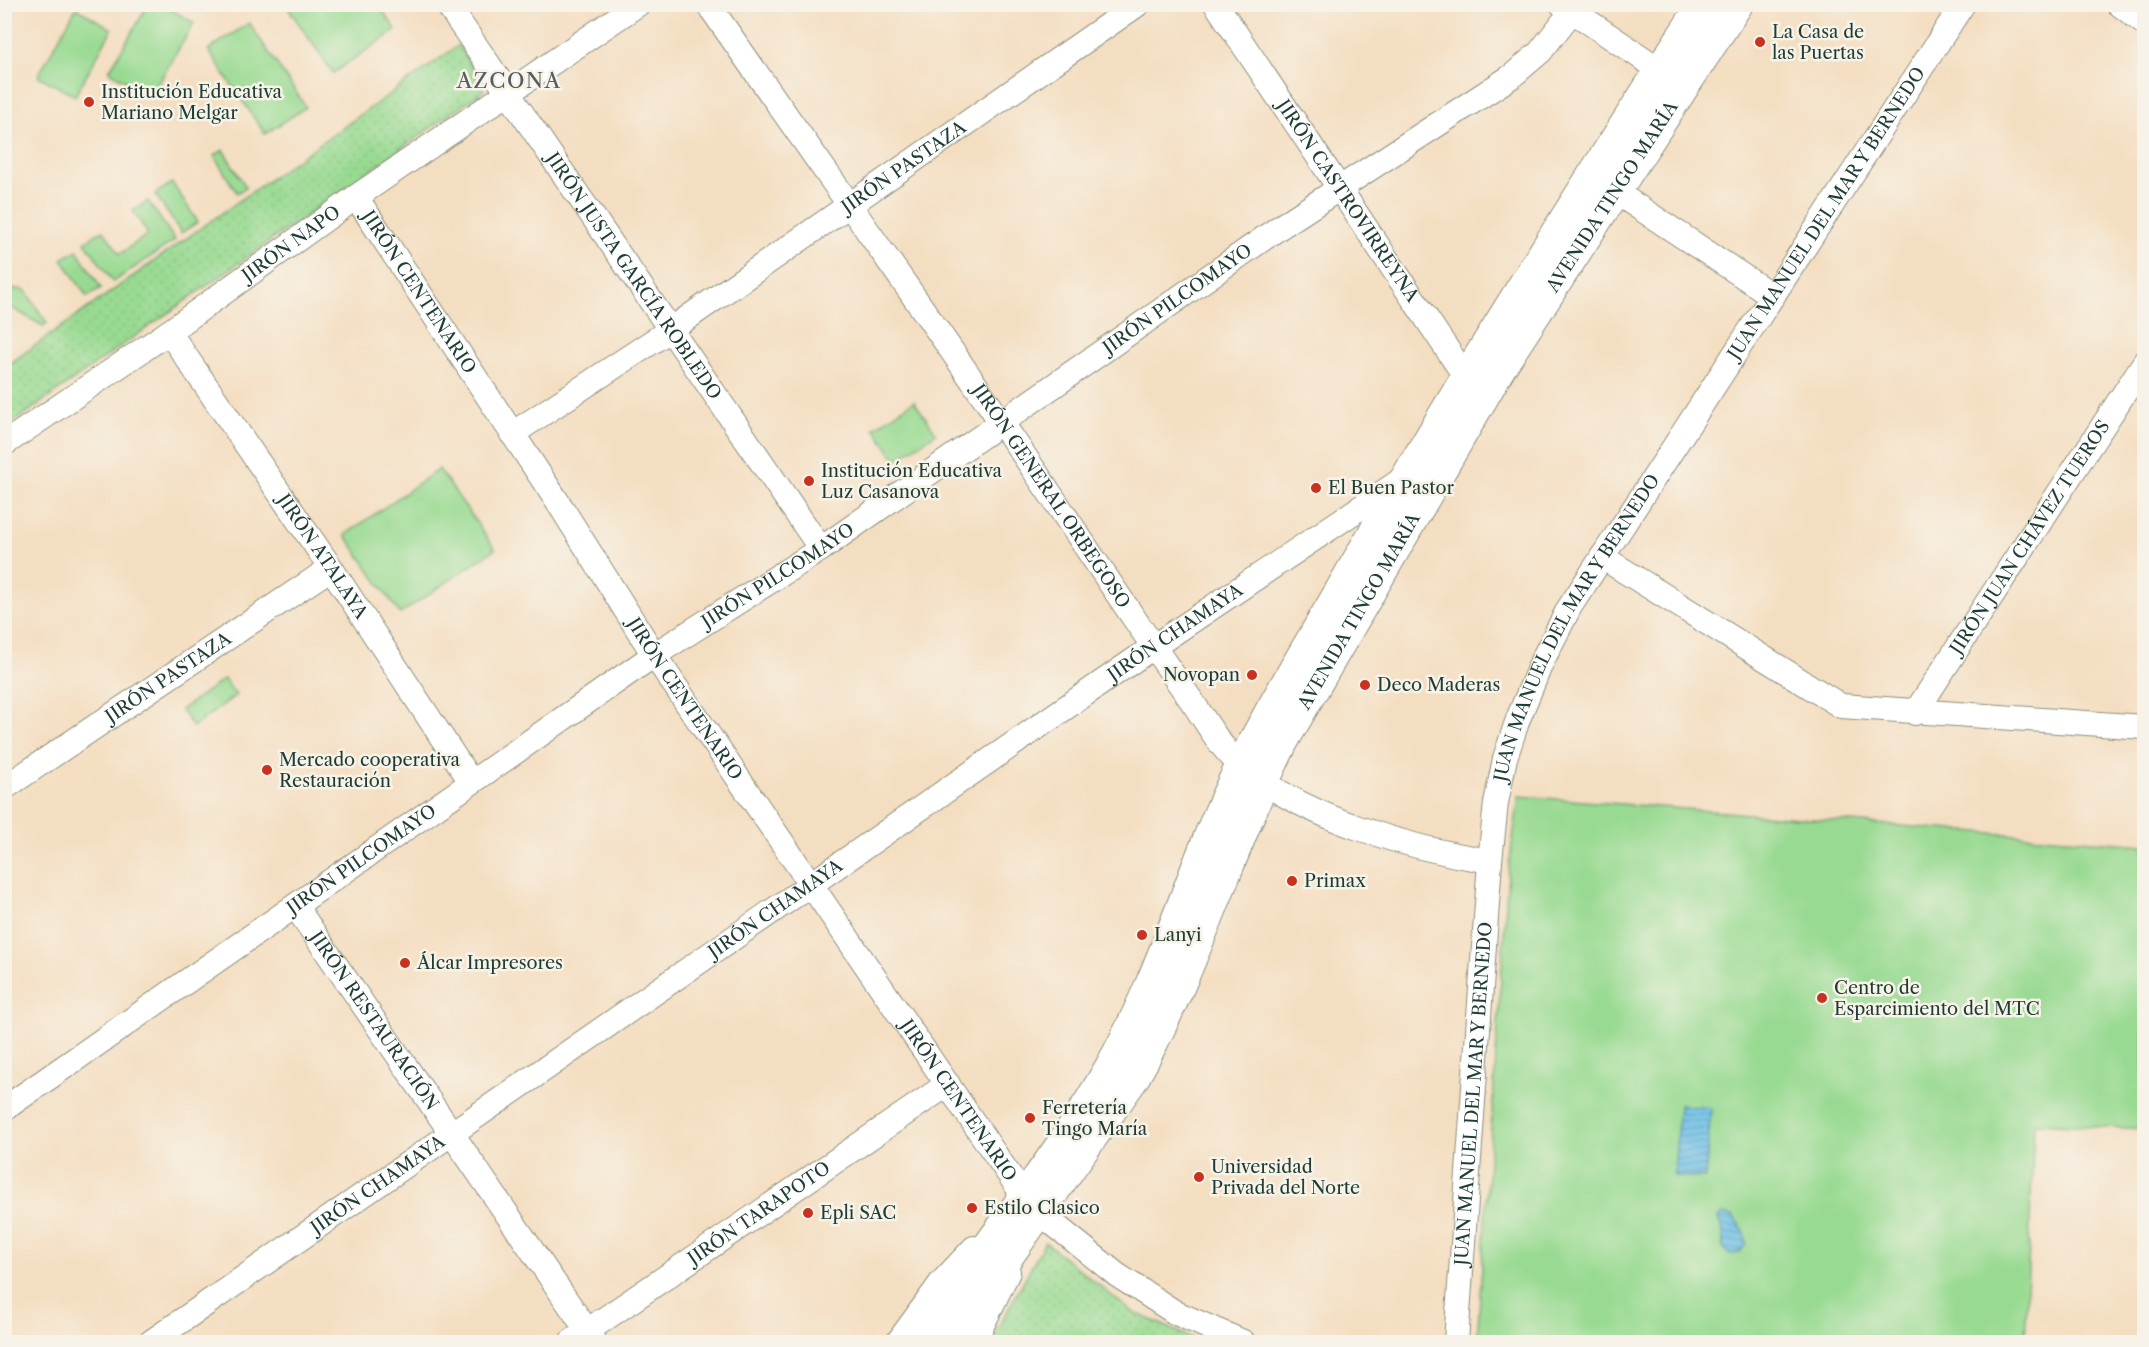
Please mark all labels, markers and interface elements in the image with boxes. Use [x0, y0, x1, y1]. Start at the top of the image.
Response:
place label: La Casa de las Puertas [1772, 21, 1864, 64]
marker: La Casa de las Puertas [1753, 35, 1767, 49]
street label: JUAN MANUEL DEL MAR Y BERNEDO [1721, 63, 1930, 366]
district label: AZCONA [456, 68, 562, 93]
place label: Institución Educativa Mariano Melgar [101, 81, 282, 124]
street label: JIRÓN CASTROVIRREYNA [1271, 93, 1424, 307]
marker: Institución Educativa Mariano Melgar [82, 95, 96, 109]
street label: AVENIDA TINGO MARÍA [1541, 96, 1683, 297]
street label: JIRÓN PASTAZA [835, 116, 971, 220]
street label: JIRÓN JUSTA GARCÍA ROBLEDO [540, 146, 726, 404]
street label: JIRÓN NAPO [235, 201, 344, 288]
street label: JIRÓN CENTENARIO [355, 204, 481, 378]
street label: JIRÓN PILCOMAYO [1096, 239, 1256, 361]
street label: JIRÓN GENERAL ORBEGOSO [966, 378, 1135, 612]
street label: JIRÓN JUAN CHÁVEZ TUEROS [1944, 416, 2115, 661]
place label: Institución Educativa Luz Casanova [821, 460, 1002, 503]
street label: JUAN MANUEL DEL MAR Y BERNEDO [1489, 470, 1664, 786]
marker: Institución Educativa Luz Casanova [802, 474, 816, 488]
place label: El Buen Pastor [1328, 477, 1455, 499]
marker: El Buen Pastor [1309, 481, 1323, 495]
street label: JIRÓN ATALAYA [271, 487, 373, 624]
street label: AVENIDA TINGO MARÍA [1293, 508, 1425, 714]
street label: JIRÓN PILCOMAYO [695, 518, 858, 634]
street label: JIRÓN CHAMAYA [1101, 579, 1247, 688]
street label: JIRÓN CENTENARIO [621, 611, 747, 784]
street label: JIRÓN PASTAZA [99, 627, 236, 729]
place label: Novopan [1163, 664, 1240, 686]
marker: Novopan [1245, 668, 1259, 682]
place label: Deco Maderas [1377, 674, 1500, 696]
marker: Deco Maderas [1358, 678, 1372, 692]
place label: Mercado cooperativa Restauración [279, 749, 460, 792]
marker: Mercado cooperativa Restauración [260, 763, 274, 777]
street label: JIRÓN PILCOMAYO [280, 800, 440, 921]
street label: JIRÓN CHAMAYA [702, 854, 847, 965]
place label: Primax [1304, 870, 1366, 892]
marker: Primax [1285, 874, 1299, 888]
street label: JUAN MANUEL DEL MAR Y BERNEDO [1450, 921, 1497, 1269]
place label: Lanyi [1154, 924, 1202, 946]
street label: JIRÓN RESTAURACIÓN [303, 925, 443, 1114]
marker: Lanyi [1135, 928, 1149, 942]
place label: Álcar Impresores [416, 951, 563, 974]
marker: Álcar Impresores [398, 956, 412, 970]
place label: Centro de Esparcimiento del MTC [1834, 977, 2040, 1020]
marker: Centro de Esparcimiento del MTC [1815, 991, 1829, 1005]
street label: JIRÓN CENTENARIO [894, 1013, 1021, 1185]
place label: Ferretería Tingo María [1042, 1097, 1148, 1140]
marker: Ferretería Tingo María [1023, 1111, 1037, 1125]
street label: JIRÓN CHAMAYA [304, 1130, 450, 1241]
place label: Universidad Privada del Norte [1211, 1156, 1360, 1199]
street label: JIRÓN TARAPOTO [681, 1157, 835, 1271]
marker: Universidad Privada del Norte [1192, 1170, 1206, 1184]
place label: Estilo Clasico [984, 1197, 1100, 1219]
marker: Estilo Clasico [965, 1201, 979, 1215]
place label: Epli SAC [820, 1202, 896, 1224]
marker: Epli SAC [801, 1206, 815, 1220]

